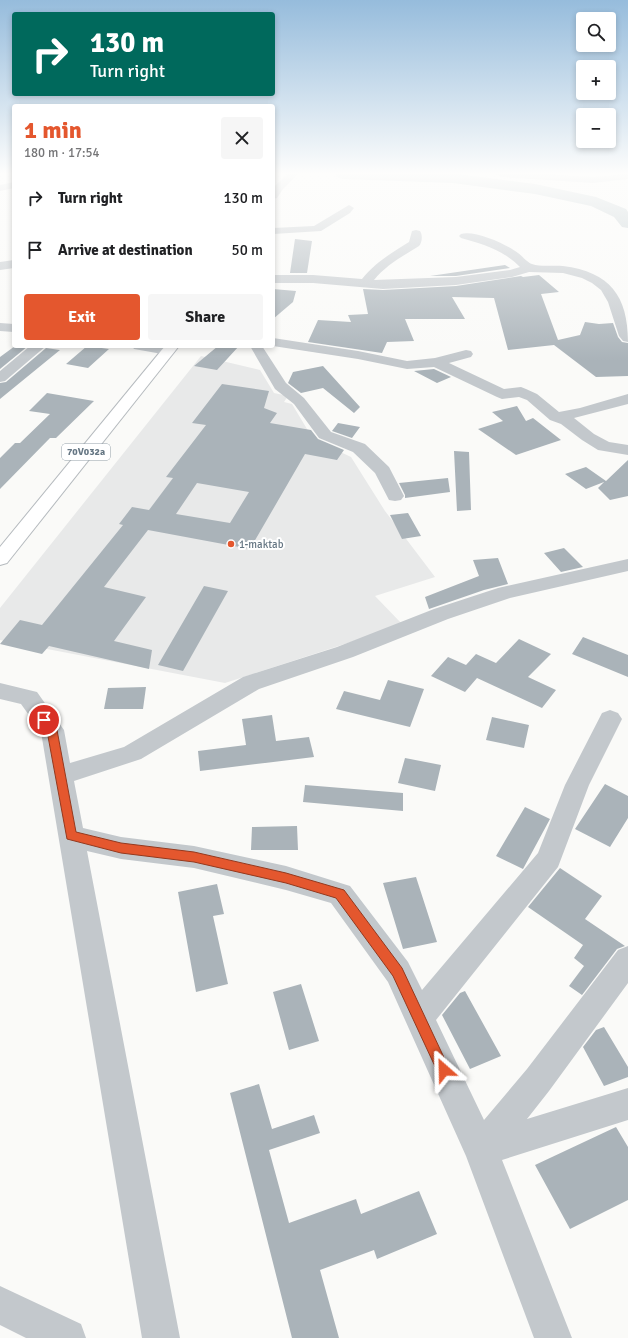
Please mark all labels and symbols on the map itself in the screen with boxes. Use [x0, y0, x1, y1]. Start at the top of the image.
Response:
road number: 70V032a [62, 444, 110, 460]
place label: 1-maktab [239, 538, 284, 551]
marker: 1-maktab [226, 539, 236, 549]
pin [27, 703, 61, 737]
position arrow [423, 1049, 465, 1091]

